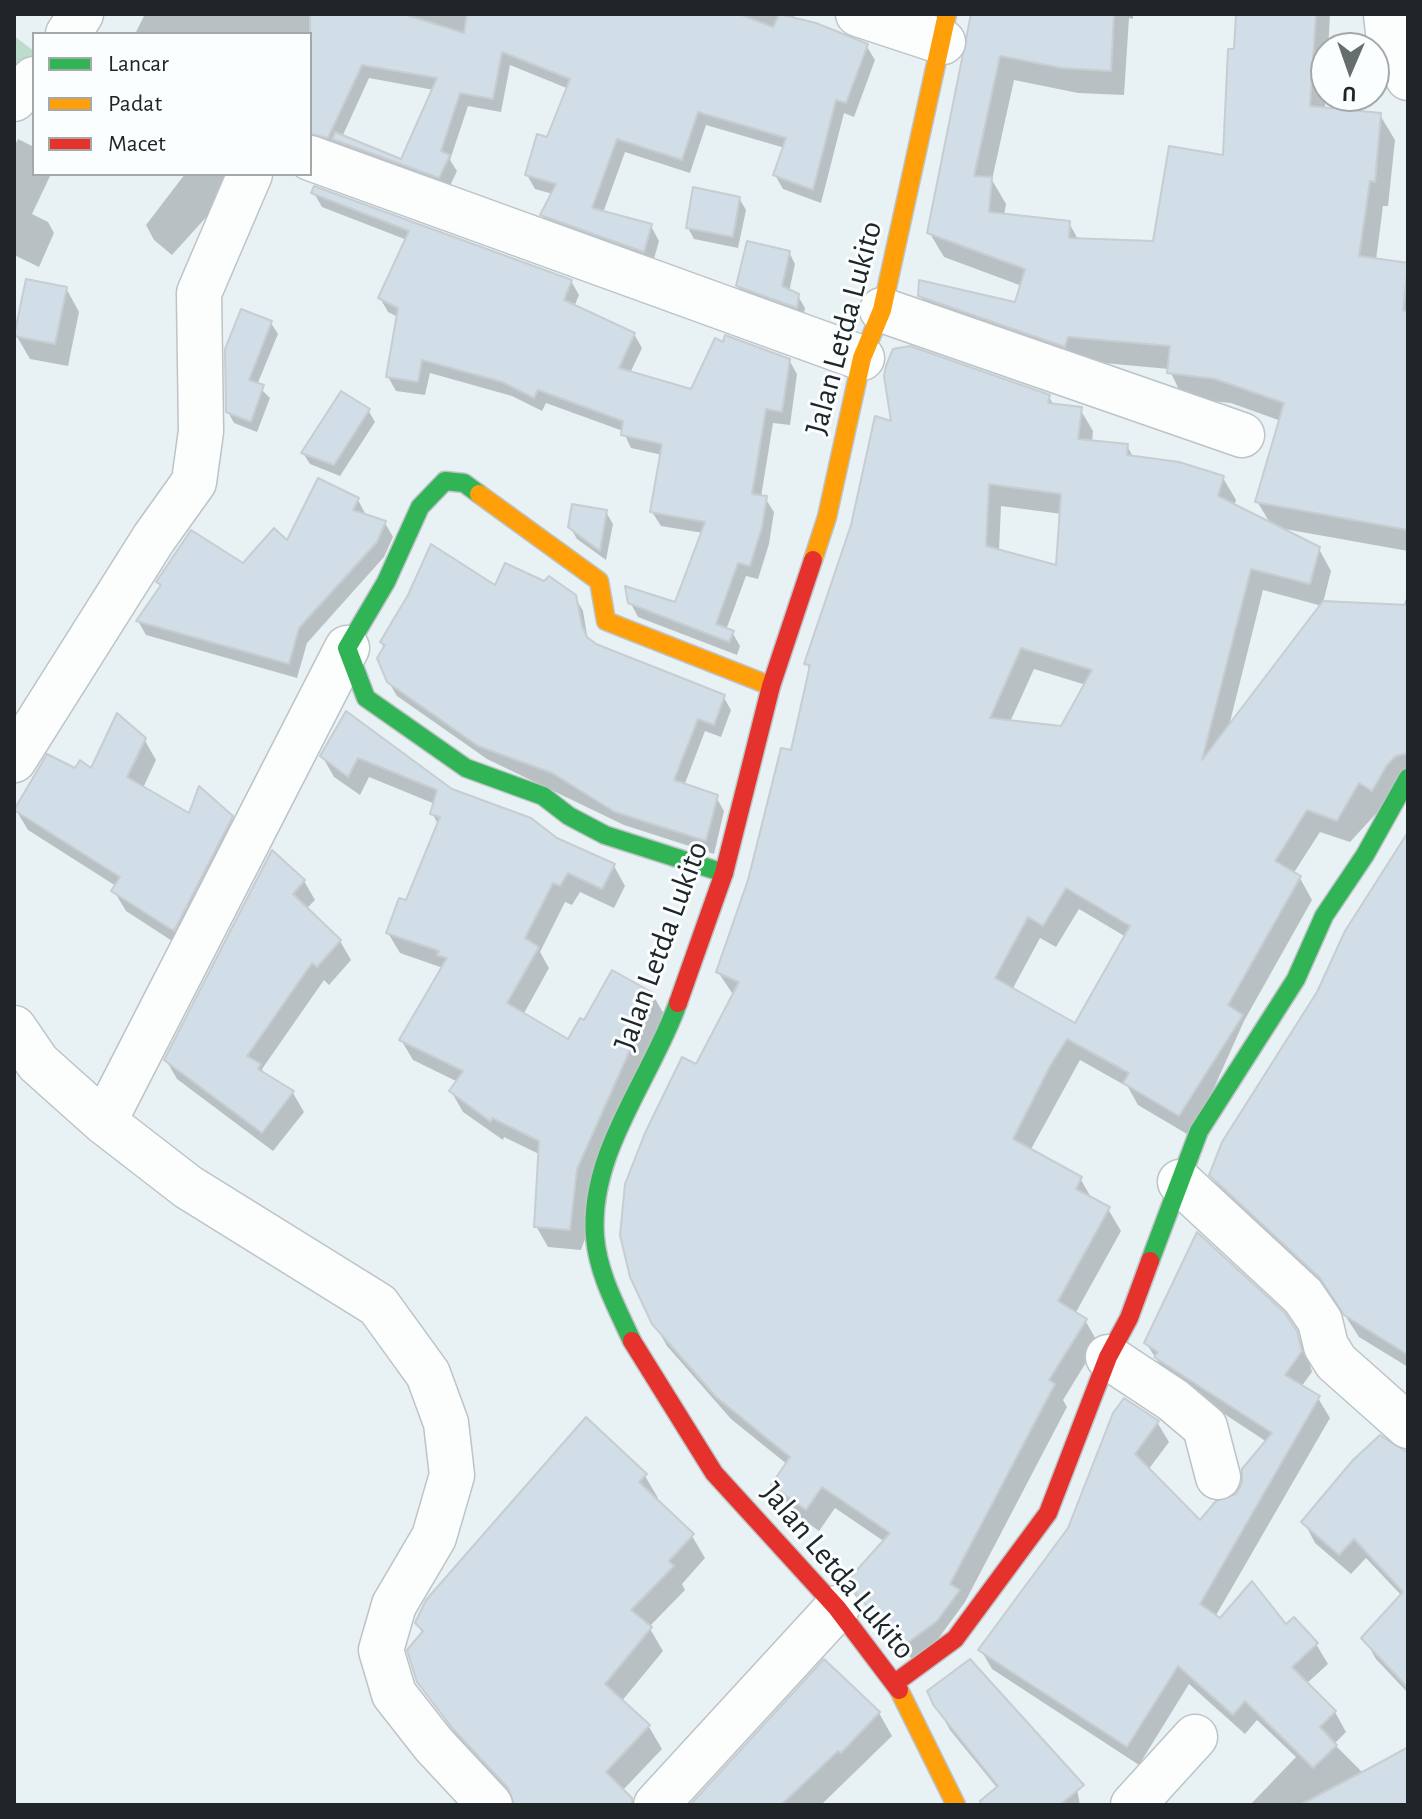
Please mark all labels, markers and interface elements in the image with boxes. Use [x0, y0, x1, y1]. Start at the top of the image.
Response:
legend [32, 32, 312, 176]
north arrow [1310, 32, 1390, 112]
text: Lancar [108, 52, 169, 76]
text: U [1342, 83, 1357, 105]
text: Padat [108, 92, 162, 116]
text: Macet [108, 132, 166, 156]
street label: Jalan Letda Lukito [797, 217, 891, 439]
street label: Jalan Letda Lukito [605, 836, 717, 1056]
street label: Jalan Letda Lukito [753, 1475, 923, 1667]

